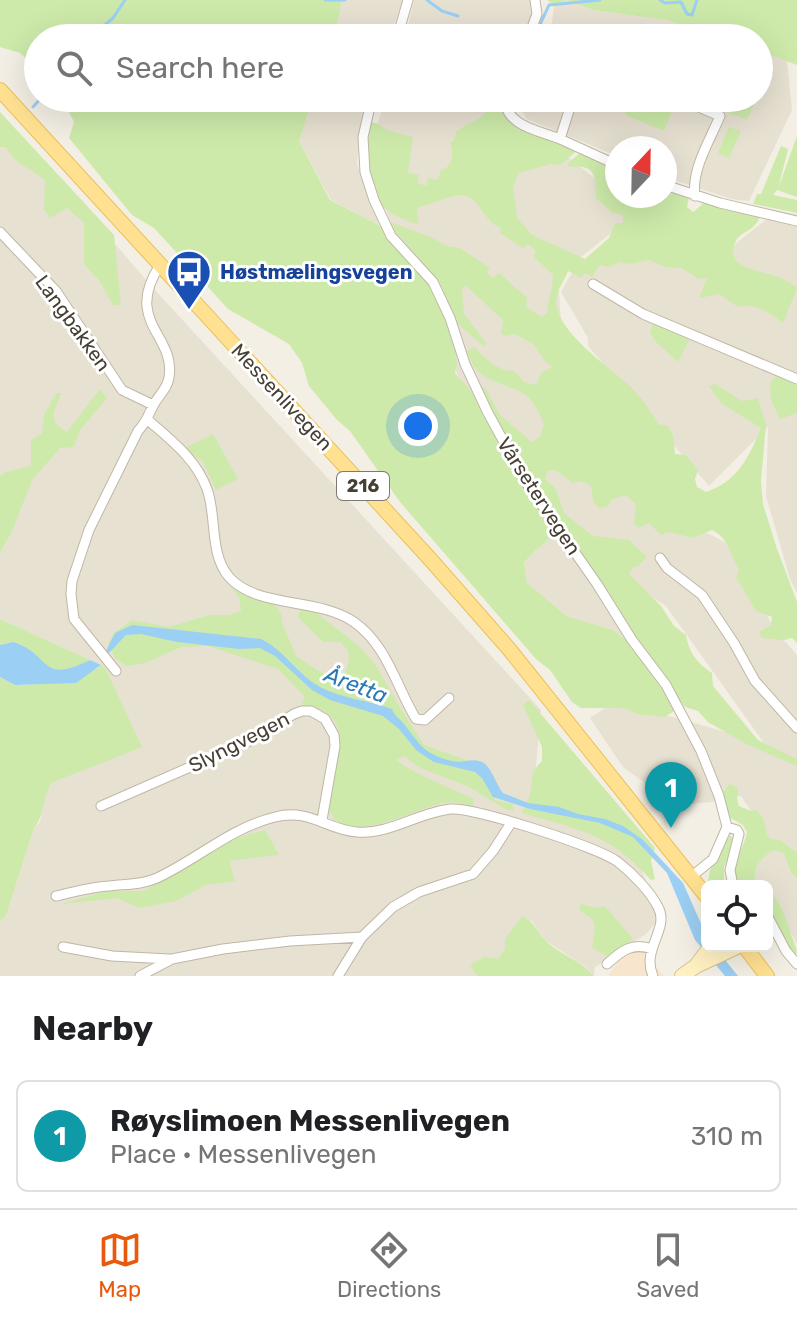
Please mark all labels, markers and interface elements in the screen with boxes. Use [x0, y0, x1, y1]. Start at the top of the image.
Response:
search box [24, 24, 773, 112]
icon: search [52, 46, 96, 90]
text: Search here [116, 50, 284, 86]
north arrow [605, 136, 677, 208]
bus stop icon: Høstmælingsvegen [165, 248, 213, 311]
place label: Høstmælingsvegen [220, 260, 413, 284]
street label: Langbakken [30, 270, 116, 376]
street label: Messenlivegen [226, 338, 338, 456]
your location [398, 406, 438, 446]
street label: Vårsetervegen [492, 433, 586, 559]
road number: 216 [337, 472, 389, 500]
water label: Åretta [320, 660, 391, 709]
street label: Slyngvegen [185, 706, 293, 778]
pin: 1 [645, 762, 697, 828]
map controls [701, 880, 773, 952]
button: locate [701, 880, 773, 952]
text: Nearby [32, 1008, 153, 1049]
text: Røyslimoen Messenlivegen [110, 1103, 510, 1139]
text: 1 [54, 1121, 66, 1152]
text: 310 m [691, 1121, 763, 1152]
text: Place · Messenlivegen [110, 1139, 377, 1170]
tab: Map [98, 1228, 142, 1303]
tab: Directions [337, 1228, 441, 1303]
tab: Saved [637, 1228, 699, 1303]

